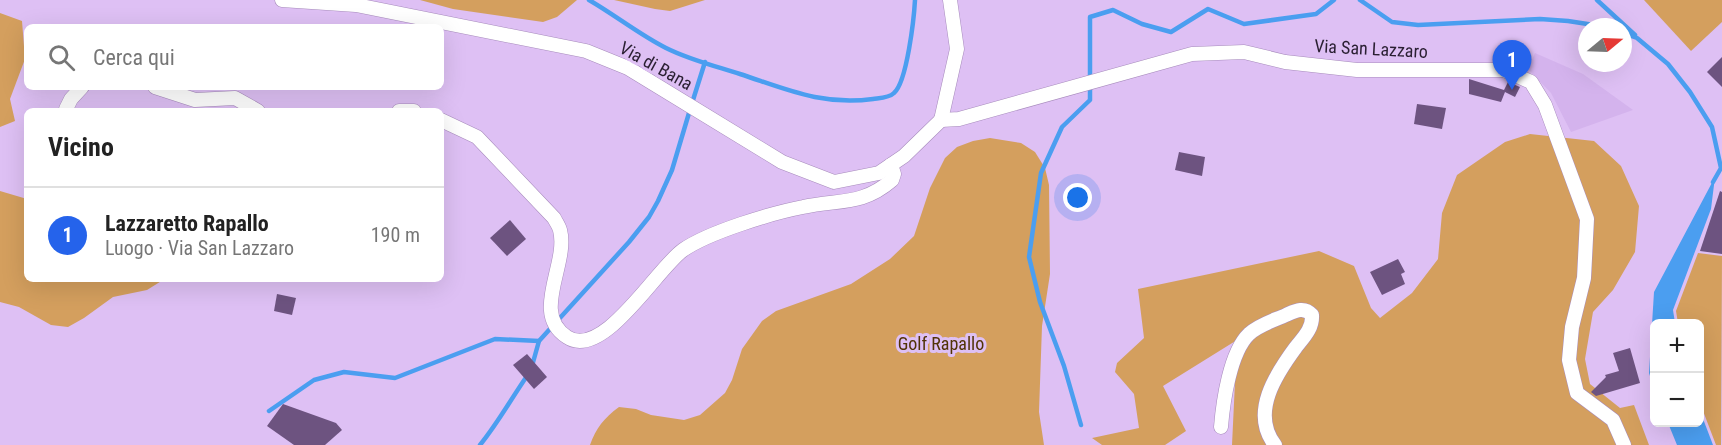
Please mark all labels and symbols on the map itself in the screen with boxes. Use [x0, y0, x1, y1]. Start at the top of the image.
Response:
north arrow [1578, 18, 1632, 72]
street label: Via San Lazzaro [1314, 35, 1428, 62]
street label: Via di Bana [616, 37, 696, 94]
pin: 1 [1492, 40, 1532, 90]
your location [1063, 183, 1092, 212]
park label: Golf Rapallo [898, 333, 984, 354]

